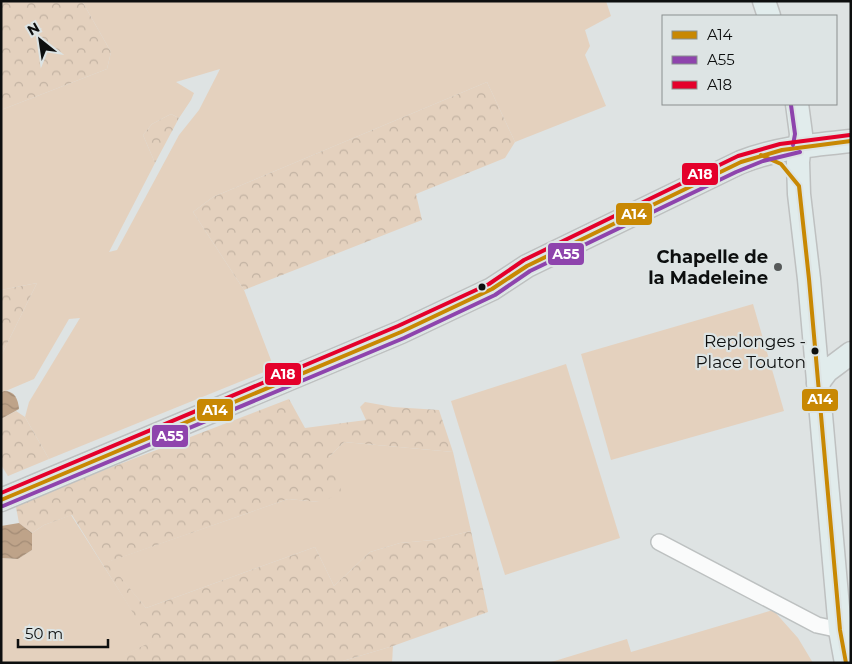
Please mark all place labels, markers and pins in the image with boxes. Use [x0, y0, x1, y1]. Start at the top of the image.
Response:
place label: Chapelle de la Madeleine [648, 246, 768, 289]
marker: Chapelle de la Madeleine [772, 261, 784, 273]
unlabelled marker [477, 282, 487, 292]
place label: Replonges - Place Touton [695, 331, 806, 372]
marker: Replonges - Place Touton [810, 346, 820, 356]

